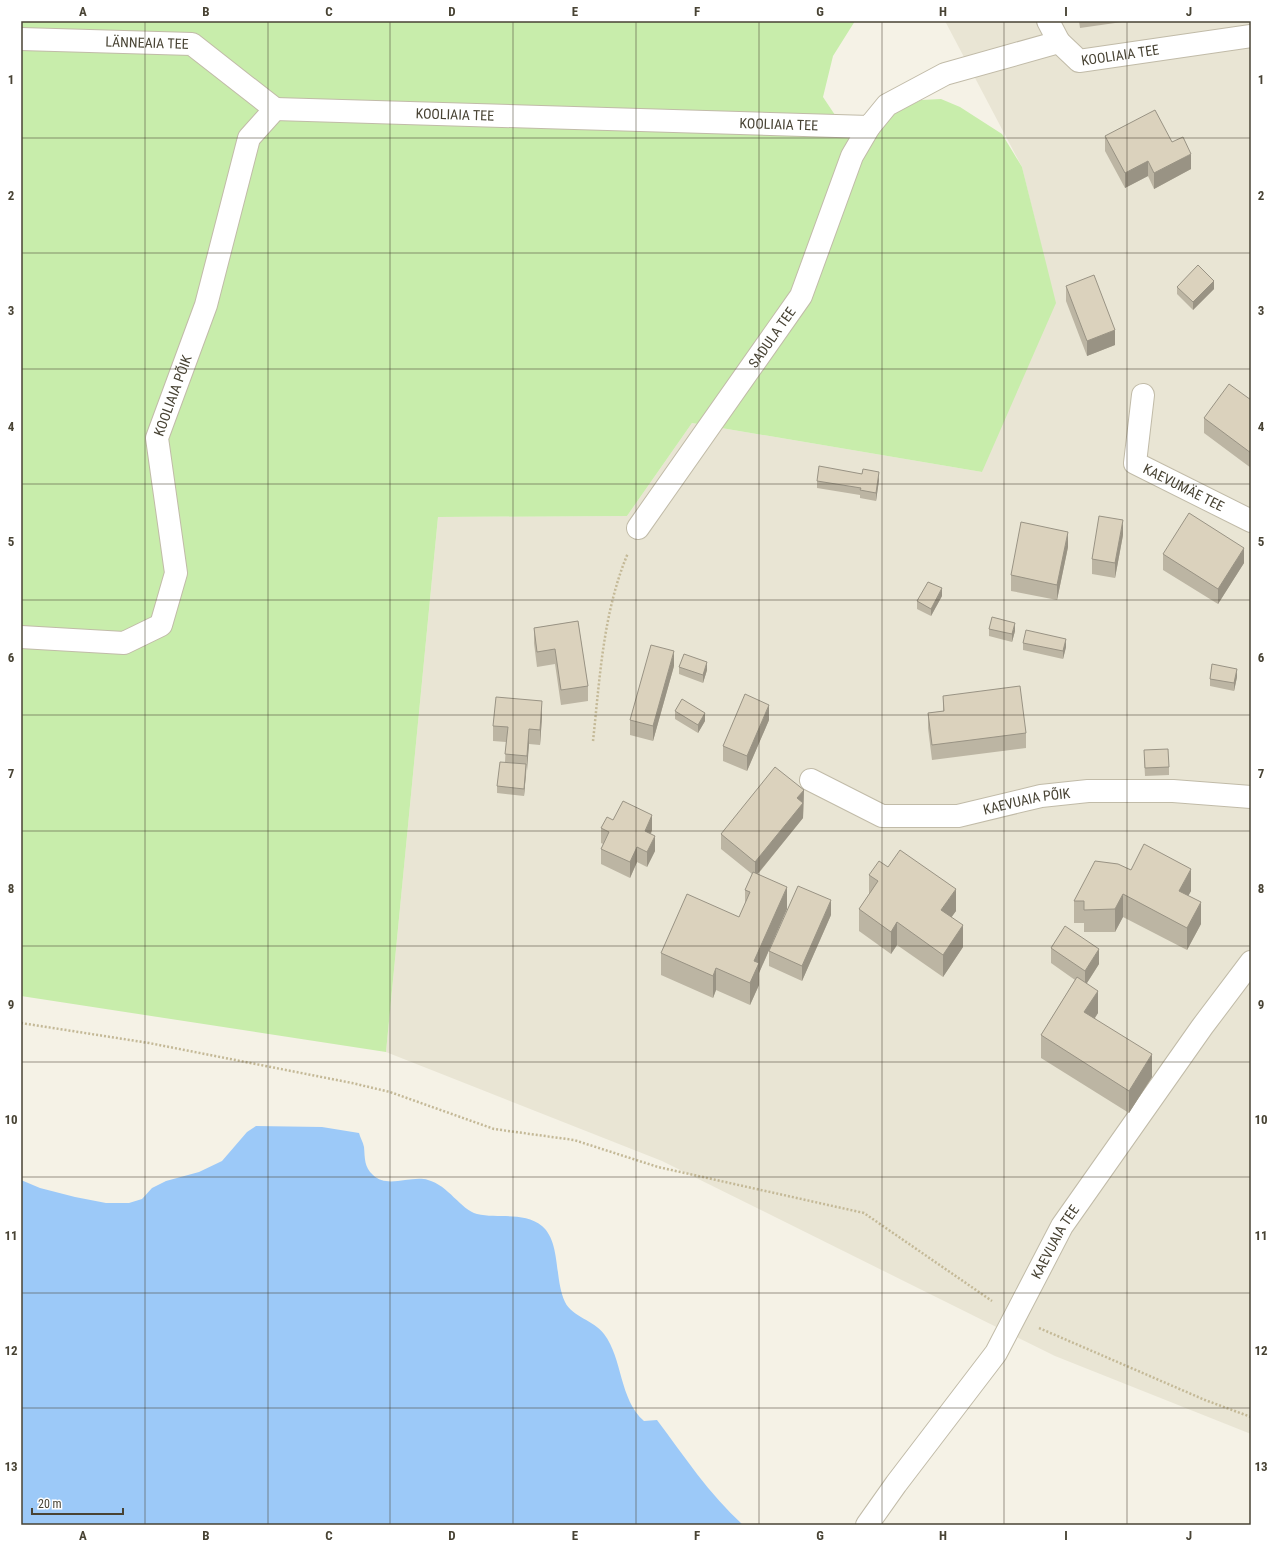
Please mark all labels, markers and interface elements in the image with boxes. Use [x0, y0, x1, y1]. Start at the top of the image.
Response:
text: A [79, 4, 87, 19]
text: B [202, 4, 210, 19]
text: C [325, 4, 333, 19]
text: D [448, 4, 456, 19]
text: E [572, 4, 579, 19]
text: F [694, 4, 700, 19]
text: G [816, 4, 824, 19]
text: H [939, 4, 947, 19]
text: I [1064, 4, 1068, 19]
text: J [1186, 4, 1192, 19]
street label: LÄNNEAIA TEE [105, 33, 189, 52]
street label: KOOLIAIA TEE [1080, 41, 1160, 69]
text: 1 [8, 72, 14, 87]
text: 1 [1258, 72, 1264, 87]
street label: KOOLIAIA TEE [415, 105, 494, 124]
street label: KOOLIAIA TEE [739, 115, 818, 133]
text: 2 [8, 188, 15, 203]
text: 2 [1258, 188, 1265, 203]
text: 3 [8, 303, 14, 318]
text: 3 [1258, 303, 1264, 318]
street label: SADULA TEE [745, 304, 799, 371]
street label: KOOLIAIA PÕIK [150, 353, 195, 438]
text: 4 [8, 419, 15, 434]
text: 4 [1258, 419, 1265, 434]
street label: KAEVUMÄE TEE [1141, 460, 1227, 514]
text: 5 [8, 534, 15, 549]
text: 5 [1258, 534, 1265, 549]
text: 6 [8, 650, 15, 665]
text: 6 [1258, 650, 1265, 665]
text: 7 [8, 766, 15, 781]
text: 7 [1258, 766, 1265, 781]
street label: KAEVUAIA PÕIK [981, 785, 1071, 818]
text: 8 [8, 881, 14, 896]
text: 8 [1258, 881, 1264, 896]
text: 9 [8, 997, 14, 1012]
text: 9 [1258, 997, 1264, 1012]
text: 10 [4, 1112, 18, 1127]
text: 10 [1254, 1112, 1268, 1127]
street label: KAEVUAIA TEE [1028, 1202, 1082, 1281]
text: 11 [4, 1228, 18, 1243]
text: 11 [1254, 1228, 1268, 1243]
text: 12 [4, 1343, 18, 1358]
text: 12 [1254, 1343, 1268, 1358]
text: 13 [4, 1459, 18, 1474]
text: 13 [1254, 1459, 1268, 1474]
scale bar [32, 1490, 123, 1516]
text: 20 m [38, 1497, 62, 1511]
text: A [79, 1528, 87, 1543]
text: B [202, 1528, 210, 1543]
text: C [325, 1528, 333, 1543]
text: D [448, 1528, 456, 1543]
text: E [572, 1528, 579, 1543]
text: F [694, 1528, 700, 1543]
text: G [816, 1528, 824, 1543]
text: H [939, 1528, 947, 1543]
text: I [1064, 1528, 1068, 1543]
text: J [1186, 1528, 1192, 1543]

